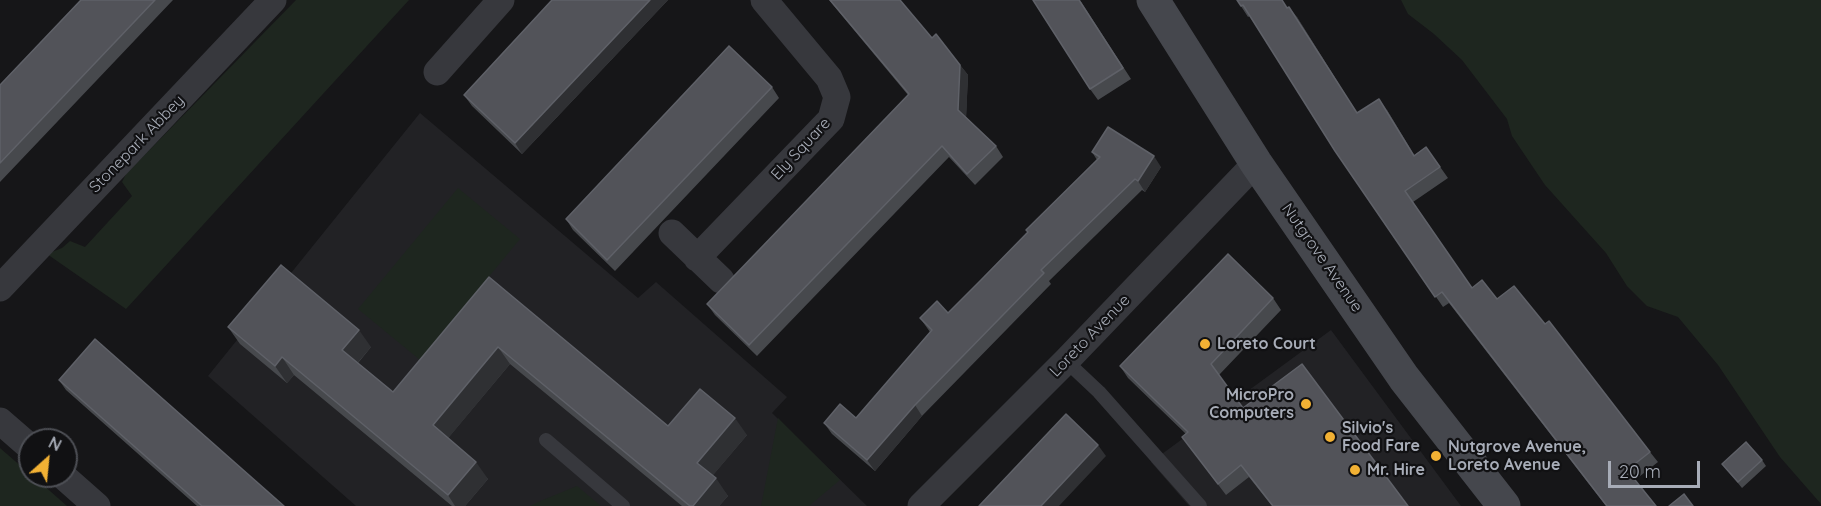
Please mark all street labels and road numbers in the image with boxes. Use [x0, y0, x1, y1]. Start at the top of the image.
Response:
street label: Stonepark Abbey [85, 91, 189, 197]
street label: Ely Square [767, 114, 835, 184]
street label: Nutgrove Avenue [1277, 200, 1367, 316]
street label: Loreto Avenue [1046, 291, 1134, 381]

